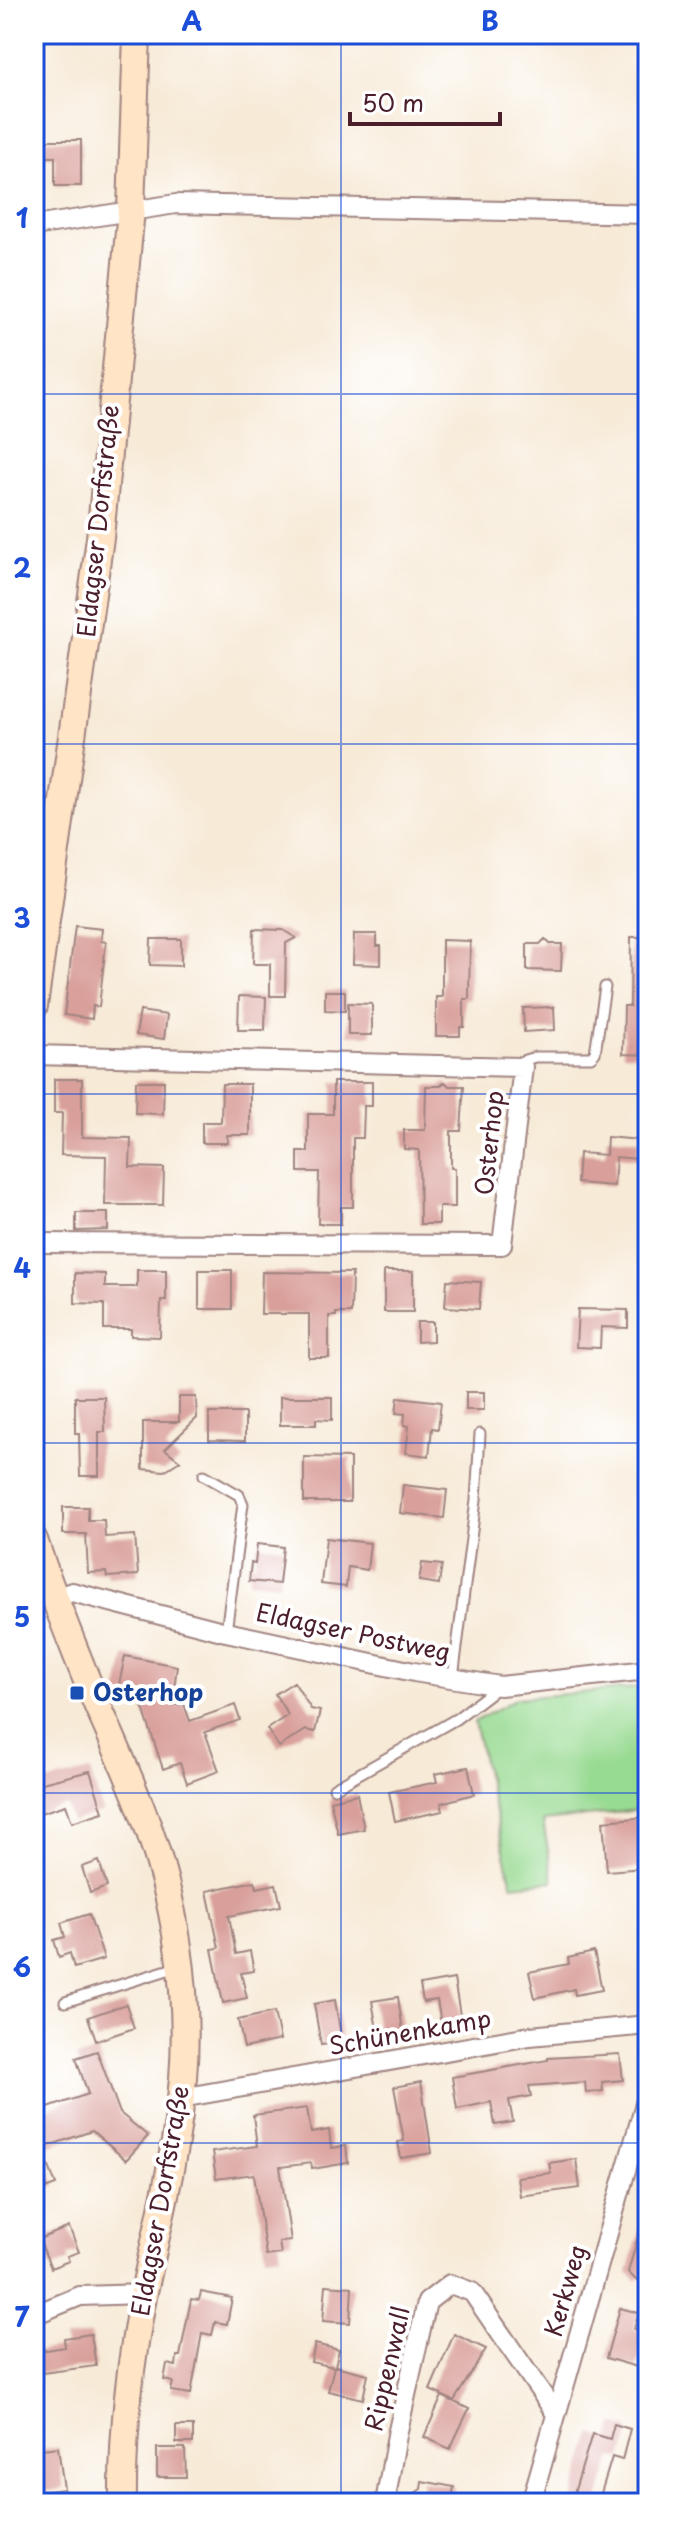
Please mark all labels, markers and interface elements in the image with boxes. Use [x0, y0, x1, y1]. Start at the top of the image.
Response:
text: A [182, 1, 202, 40]
text: B [481, 1, 499, 40]
scale bar [350, 76, 500, 126]
text: 50 m [362, 84, 424, 120]
text: 1 [16, 198, 28, 237]
street label: Eldagser Dorfstraße [67, 403, 127, 639]
text: 2 [13, 548, 31, 587]
text: 3 [13, 898, 31, 937]
street label: Osterhop [465, 1089, 511, 1197]
text: 4 [13, 1248, 31, 1287]
street label: Eldagser Postweg [253, 1593, 454, 1669]
text: 5 [14, 1597, 30, 1636]
place label: Osterhop [93, 1673, 203, 1709]
marker: Osterhop [68, 1684, 86, 1702]
text: 6 [13, 1947, 31, 1986]
street label: Schünenkamp [326, 1999, 494, 2063]
street label: Eldagser Dorfstraße [121, 2083, 197, 2319]
street label: Kerkweg [534, 2240, 594, 2341]
text: 7 [15, 2297, 30, 2336]
street label: Rippenwall [354, 2303, 418, 2434]

